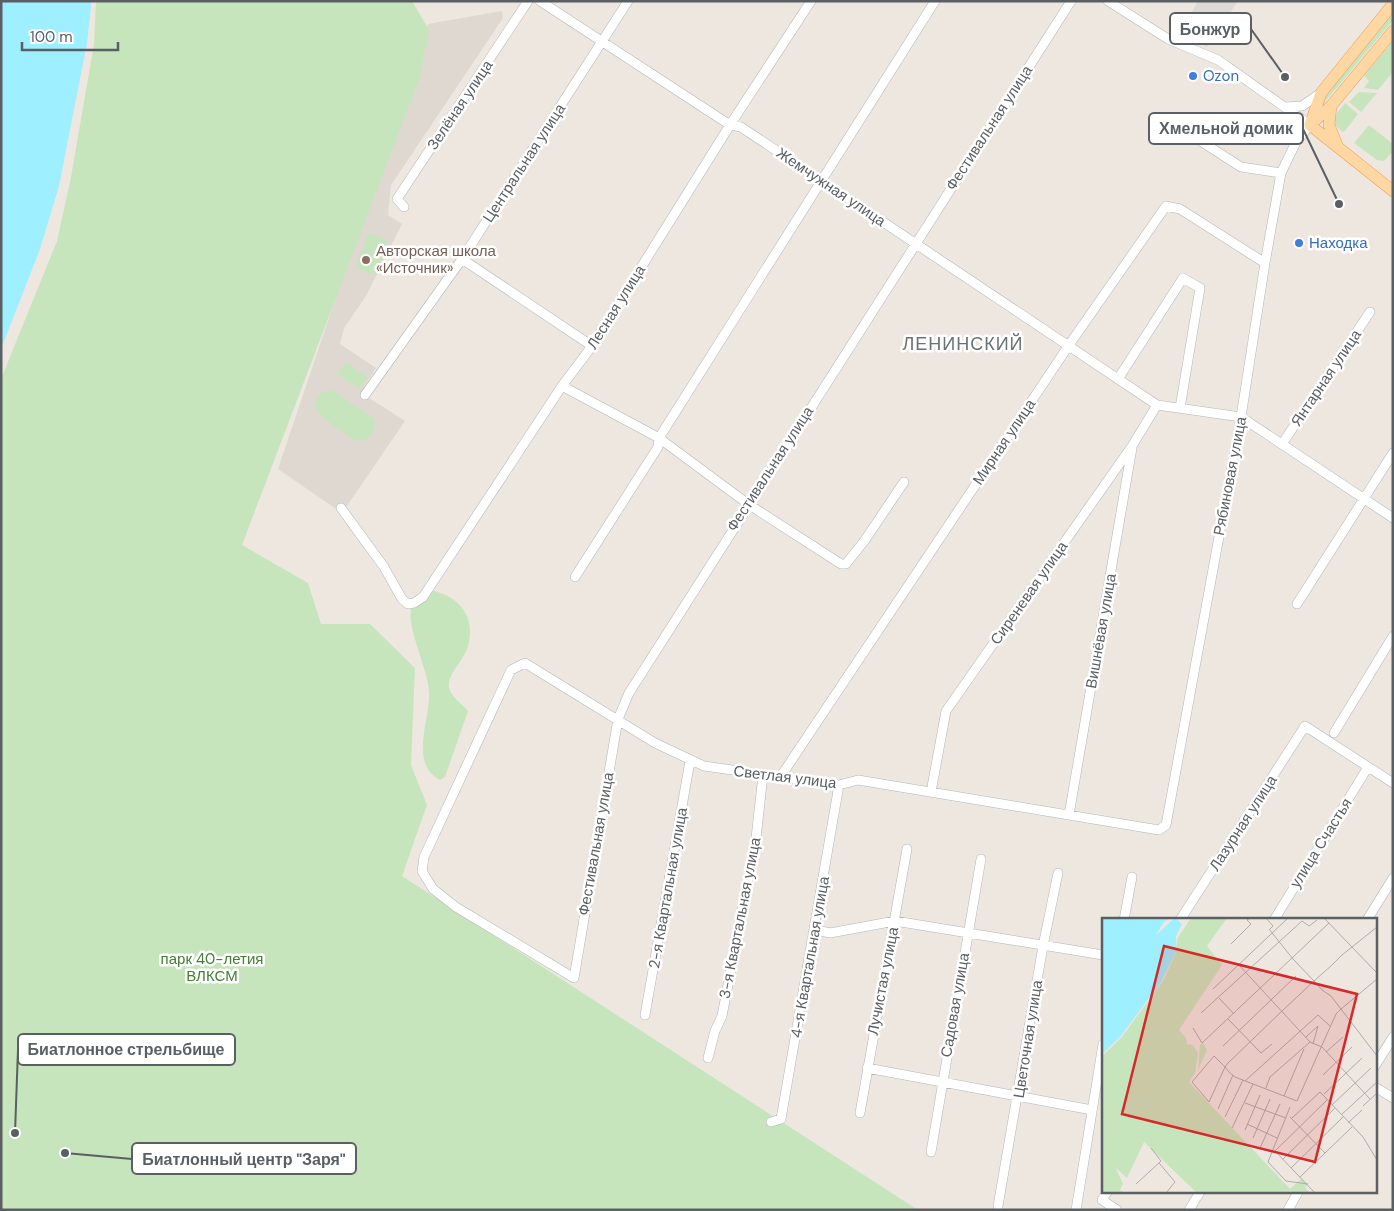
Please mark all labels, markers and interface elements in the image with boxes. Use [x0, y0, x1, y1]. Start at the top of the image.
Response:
callout: Бонжур [1170, 13, 1251, 44]
text: Бонжур [1180, 19, 1241, 40]
scale bar [22, 20, 119, 52]
text: 100 m [30, 27, 73, 47]
street label: Зелёная улица [423, 56, 498, 154]
street label: Фестивальная улица [941, 61, 1037, 194]
place label: Ozon [1203, 66, 1239, 86]
marker: Ozon [1187, 70, 1199, 82]
street label: Центральная улица [478, 99, 570, 226]
callout: Хмельной домик [1149, 113, 1303, 144]
text: Хмельной домик [1159, 118, 1294, 139]
street label: Жемчужная улица [772, 143, 890, 231]
place label: Находка [1309, 233, 1368, 253]
marker: Находка [1293, 237, 1305, 249]
place label: Авторская школа «Источник» [376, 241, 496, 278]
marker: Авторская школа «Источник» [360, 254, 372, 266]
street label: Лесная улица [582, 261, 650, 353]
street label: Янтарная улица [1286, 325, 1366, 430]
district label: ЛЕНИНСКИЙ [902, 332, 1024, 356]
street label: Мирная улица [968, 395, 1040, 489]
street label: Фестивальная улица [722, 402, 818, 535]
street label: Рябиновая улица [1209, 414, 1251, 537]
street label: Сиреневая улица [986, 537, 1073, 649]
street label: Вишнёвая улица [1081, 571, 1121, 690]
street label: Светлая улица [732, 761, 838, 793]
street label: Фестивальная улица [574, 770, 619, 917]
street label: Лазурная улица [1205, 771, 1282, 875]
street label: улица Счастья [1285, 794, 1357, 892]
street label: 2-я Квартальная улица [644, 805, 692, 970]
street label: 3-я Квартальная улица [715, 835, 766, 1000]
street label: 4-я Квартальная улица [786, 874, 834, 1039]
inset map [1102, 918, 1376, 1194]
street label: Лучистая улица [863, 925, 903, 1037]
park label: парк 40-летия ВЛКСМ [161, 949, 263, 986]
street label: Садовая улица [936, 950, 974, 1059]
street label: Цветочная улица [1009, 978, 1047, 1099]
callout: Биатлонное стрельбище [18, 1034, 235, 1065]
text: Биатлонное стрельбище [28, 1039, 225, 1060]
callout: Биатлонный центр "Заря" [132, 1143, 356, 1174]
text: Биатлонный центр "Заря" [142, 1149, 346, 1170]

